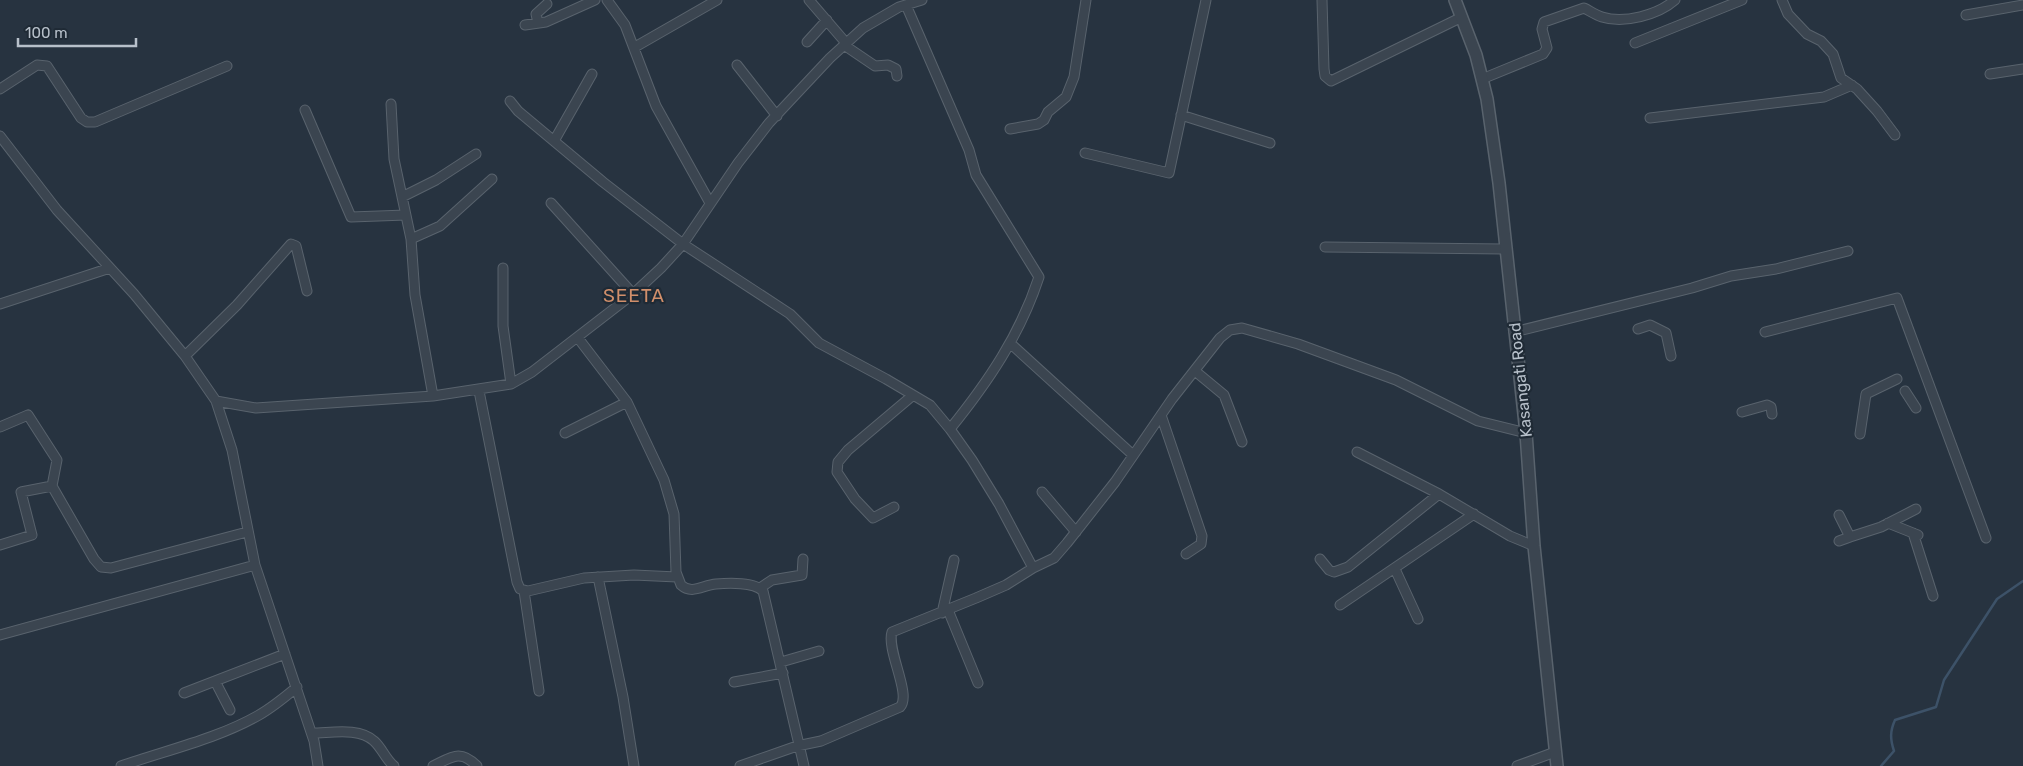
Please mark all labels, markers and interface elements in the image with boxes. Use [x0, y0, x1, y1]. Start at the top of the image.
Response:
scale bar [18, 15, 135, 47]
text: 100 m [25, 24, 67, 42]
district label: SEETA [603, 284, 665, 307]
street label: Kasangati Road [1505, 322, 1536, 438]

